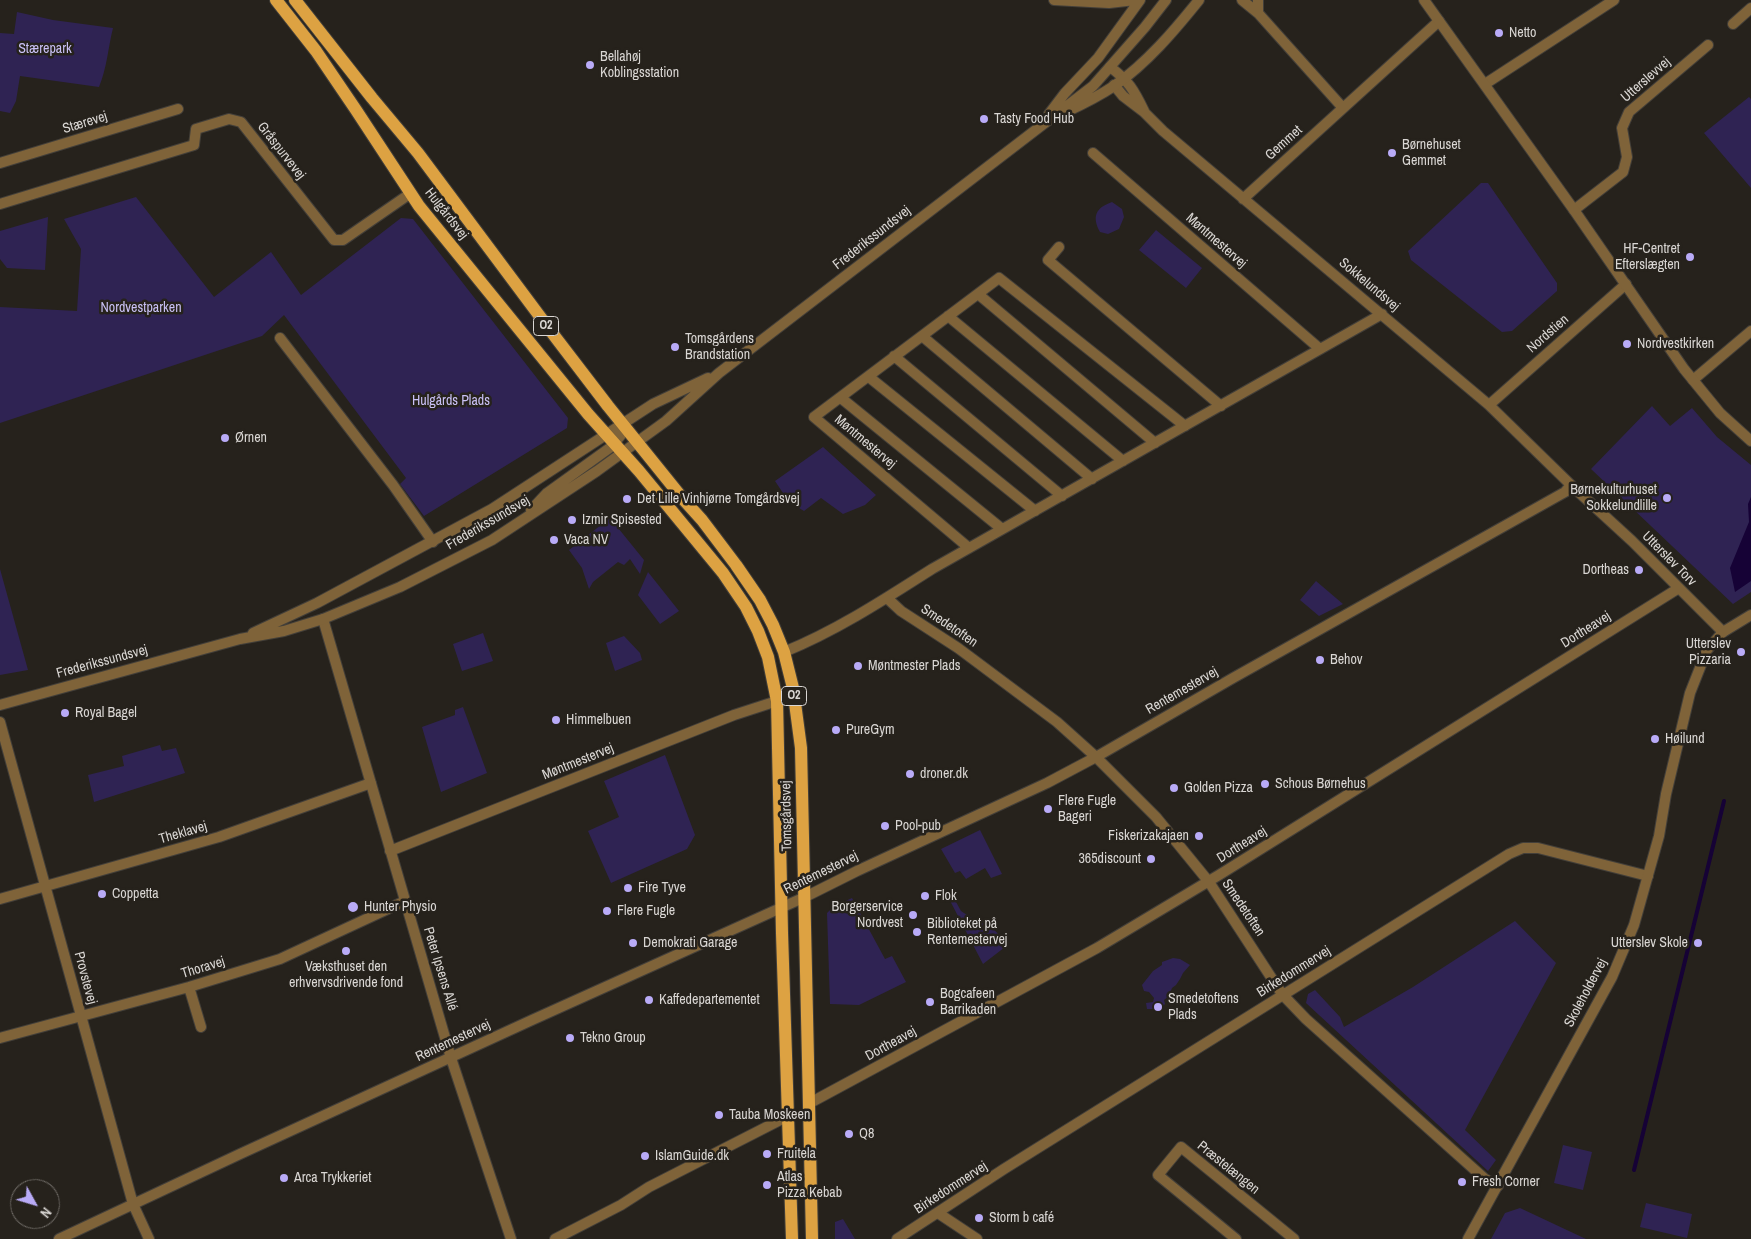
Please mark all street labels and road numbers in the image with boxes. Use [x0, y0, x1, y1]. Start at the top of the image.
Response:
street label: Utterslevvej [1618, 54, 1674, 106]
street label: Stærevej [61, 108, 109, 138]
street label: Gråspurvevej [253, 119, 309, 183]
street label: Gemmet [1262, 122, 1306, 164]
street label: Hulgårdsvej [421, 185, 471, 243]
street label: Frederikssundsvej [830, 203, 914, 273]
street label: Møntmestervej [1182, 210, 1250, 272]
street label: Sokkelundsvej [1335, 255, 1403, 315]
street label: Nordstien [1524, 311, 1572, 357]
road number: O2 [534, 316, 558, 336]
street label: Møntmestervej [831, 411, 899, 473]
street label: Frederikssundsvej [443, 492, 533, 554]
street label: Utterslev Torv [1638, 528, 1700, 590]
street label: Smedetoften [917, 601, 981, 651]
street label: Dortheavej [1558, 608, 1614, 652]
street label: Frederikssundsvej [55, 642, 149, 682]
street label: Rentemestervej [1143, 664, 1221, 718]
road number: O2 [782, 686, 806, 706]
street label: Møntmestervej [540, 740, 616, 784]
street label: Tomsgårdsvej [778, 780, 796, 852]
street label: Theklavej [157, 818, 209, 848]
street label: Dortheavej [1214, 823, 1270, 867]
street label: Rentemestervej [781, 848, 861, 898]
street label: Smedetoften [1218, 876, 1268, 940]
street label: Peter Ipsens Allé [419, 925, 461, 1013]
street label: Birkedommervej [1254, 943, 1334, 1001]
street label: Provstevej [70, 950, 100, 1006]
street label: Thoravej [179, 953, 227, 983]
street label: Skoleholdervej [1561, 956, 1611, 1030]
street label: Rentemestervej [413, 1016, 493, 1066]
street label: Dortheavej [863, 1023, 919, 1065]
street label: Præstelængen [1193, 1138, 1263, 1198]
street label: Birkedommervej [911, 1158, 991, 1218]

